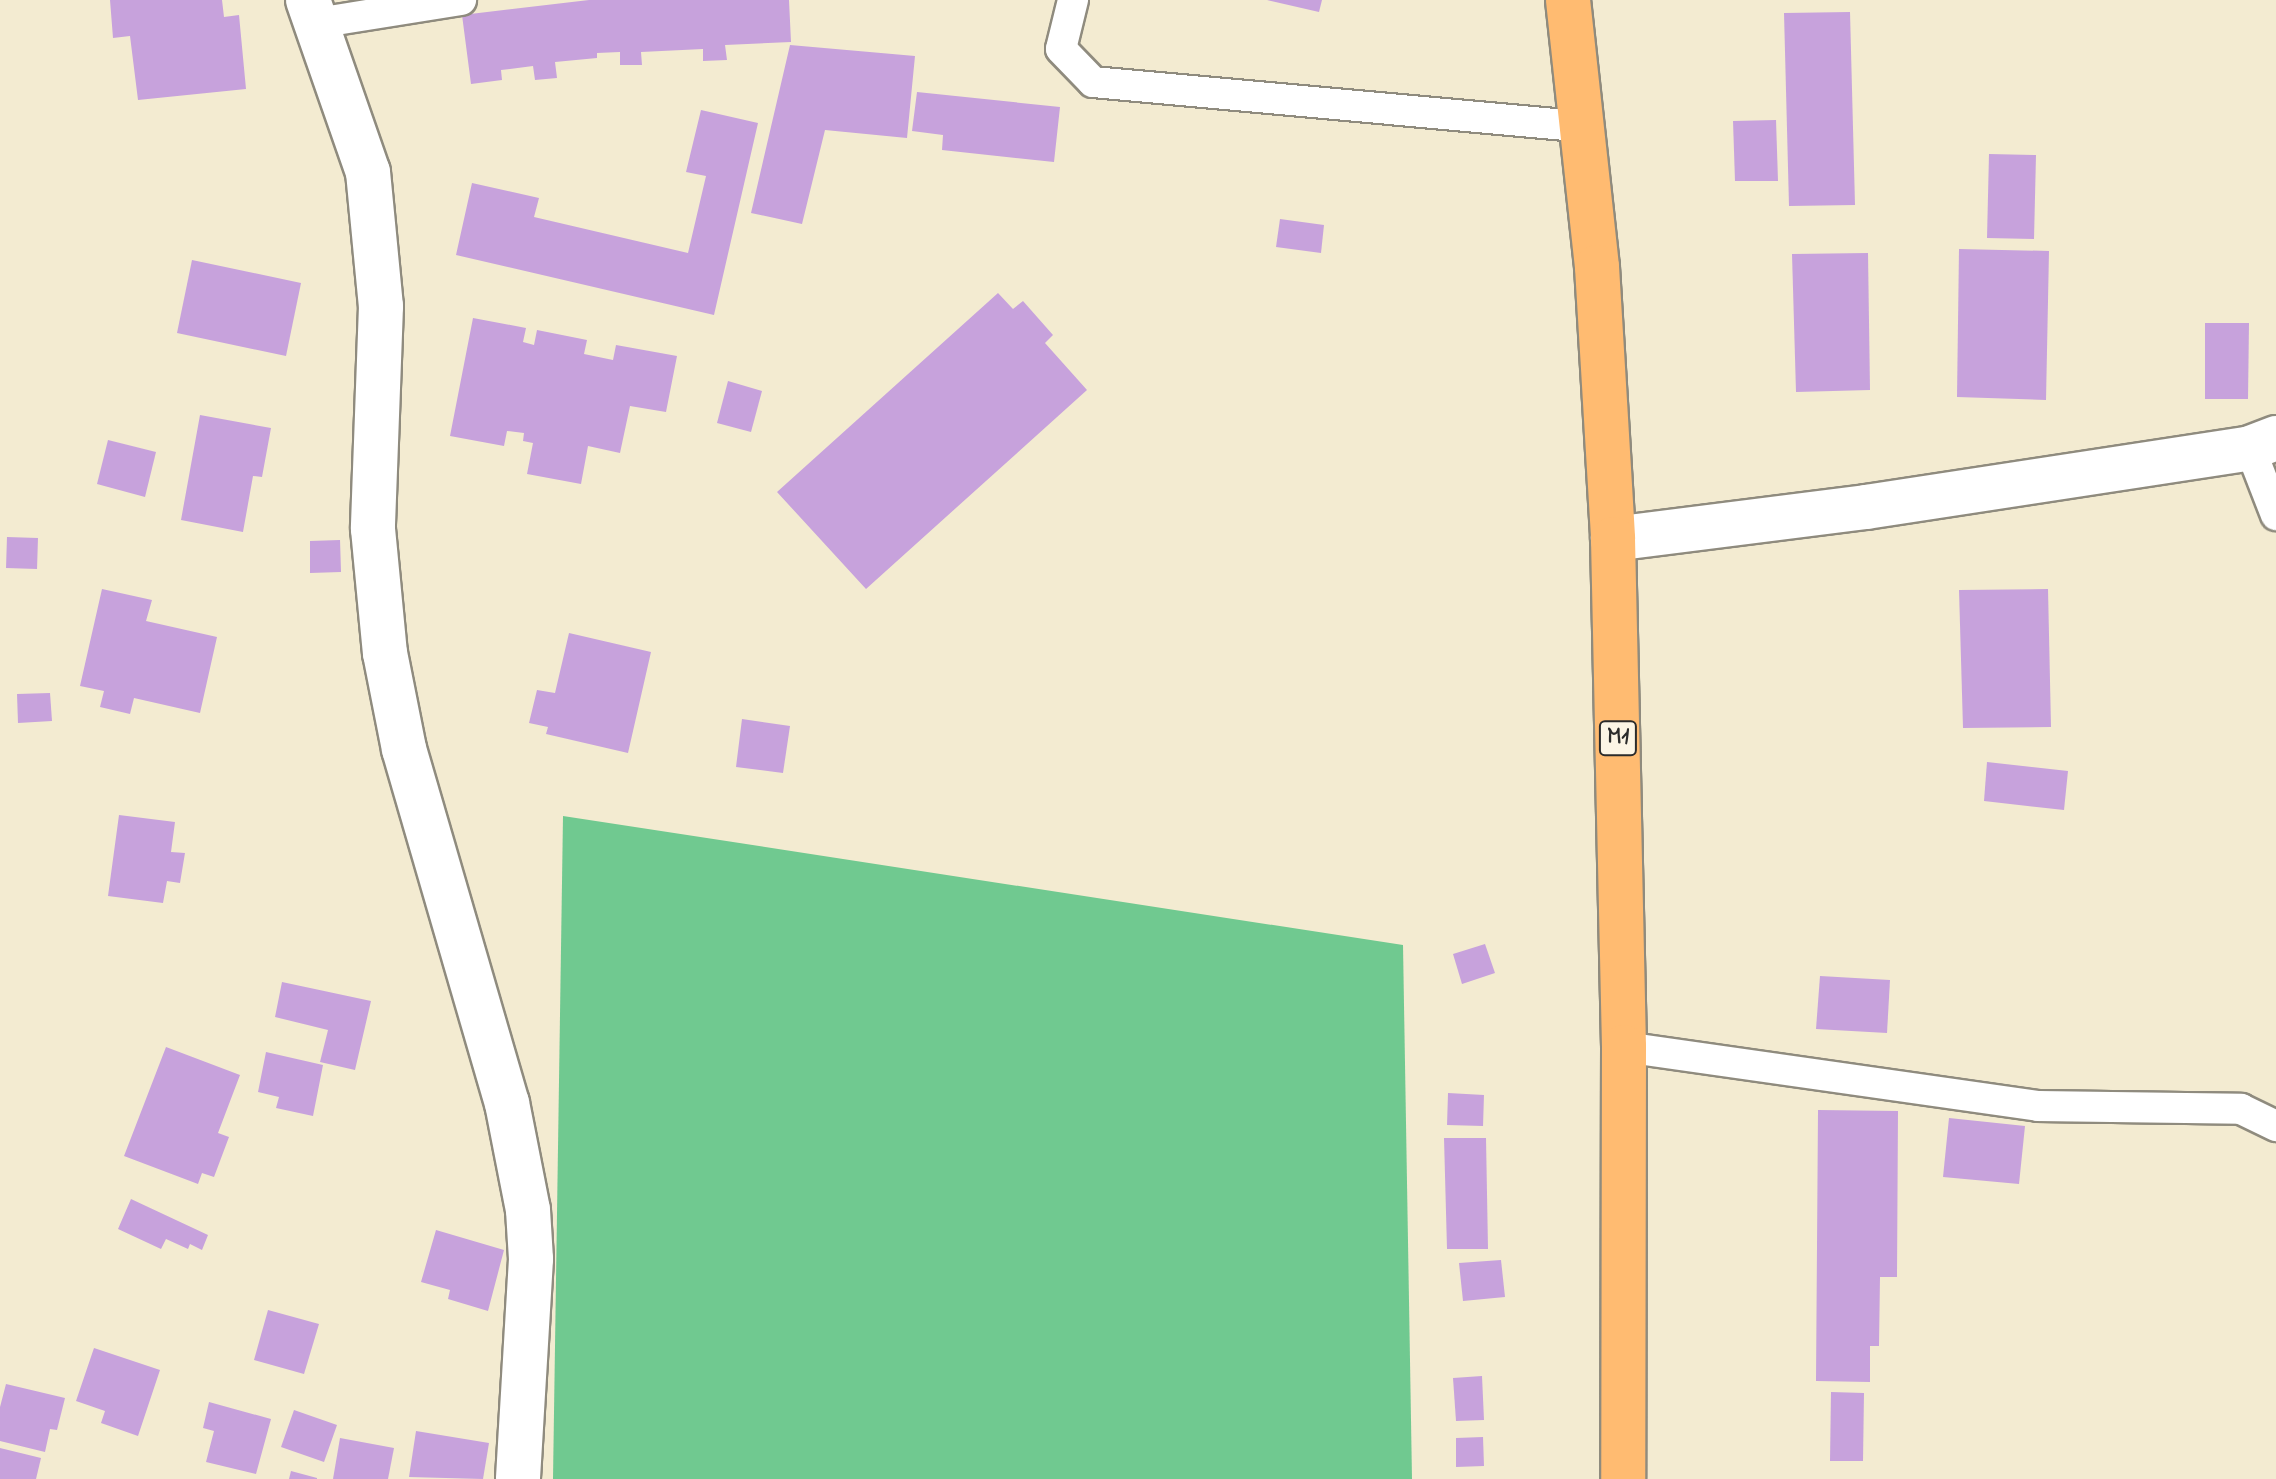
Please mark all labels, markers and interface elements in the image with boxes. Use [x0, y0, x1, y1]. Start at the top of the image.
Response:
road number: M1 [1598, 718, 1638, 758]

